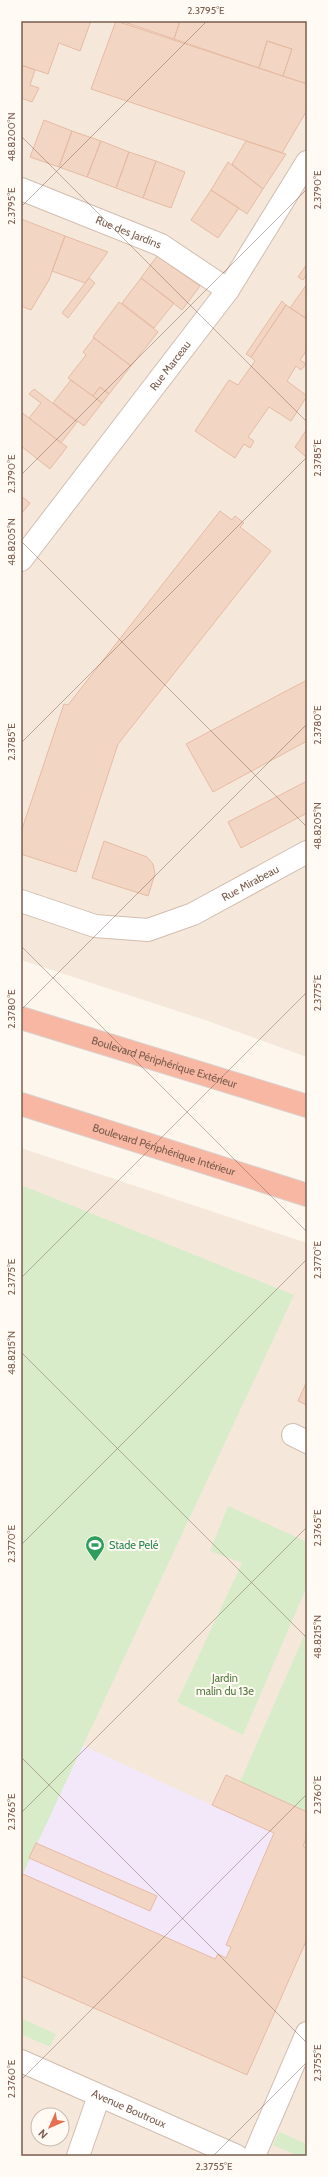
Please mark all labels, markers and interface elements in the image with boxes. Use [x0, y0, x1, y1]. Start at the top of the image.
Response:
text: 2.3795°E [187, 4, 225, 17]
text: 48.8200°N [5, 112, 18, 162]
text: 2.3790°E [311, 170, 324, 209]
text: 2.3795°E [5, 187, 18, 225]
street label: Rue des Jardins [94, 213, 164, 252]
street label: Rue Marceau [146, 338, 194, 393]
text: 2.3785°E [311, 439, 324, 477]
text: 2.3790°E [5, 454, 18, 493]
text: 48.8205°N [5, 518, 18, 566]
text: 2.3780°E [311, 705, 324, 745]
text: 2.3785°E [5, 723, 18, 761]
text: 48.8205°N [311, 802, 324, 850]
street label: Rue Mirabeau [219, 862, 281, 904]
text: 2.3775°E [311, 974, 324, 1011]
text: 2.3780°E [5, 989, 18, 1029]
street label: Boulevard Périphérique Extérieur [90, 1033, 239, 1091]
street label: Boulevard Périphérique Intérieur [91, 1120, 238, 1179]
text: 2.3770°E [311, 1240, 324, 1279]
text: 2.3775°E [5, 1258, 18, 1295]
text: 48.8215°N [5, 1331, 18, 1375]
text: 2.3765°E [311, 1509, 324, 1547]
text: 2.3770°E [5, 1524, 18, 1563]
sports icon: Stade Pelé [84, 1534, 106, 1562]
place label: Stade Pelé [109, 1538, 159, 1552]
text: 48.8215°N [311, 1615, 324, 1659]
park label: Jardin malin du 13e [196, 1671, 254, 1698]
text: 2.3760°E [311, 1775, 324, 1814]
text: 2.3765°E [5, 1793, 18, 1831]
text: 2.3755°E [311, 2044, 324, 2082]
text: 2.3760°E [5, 2059, 18, 2098]
street label: Avenue Boutroux [90, 2086, 169, 2131]
north arrow [30, 2107, 70, 2147]
text: N [35, 2126, 51, 2142]
text: 2.3755°E [195, 2160, 233, 2173]

